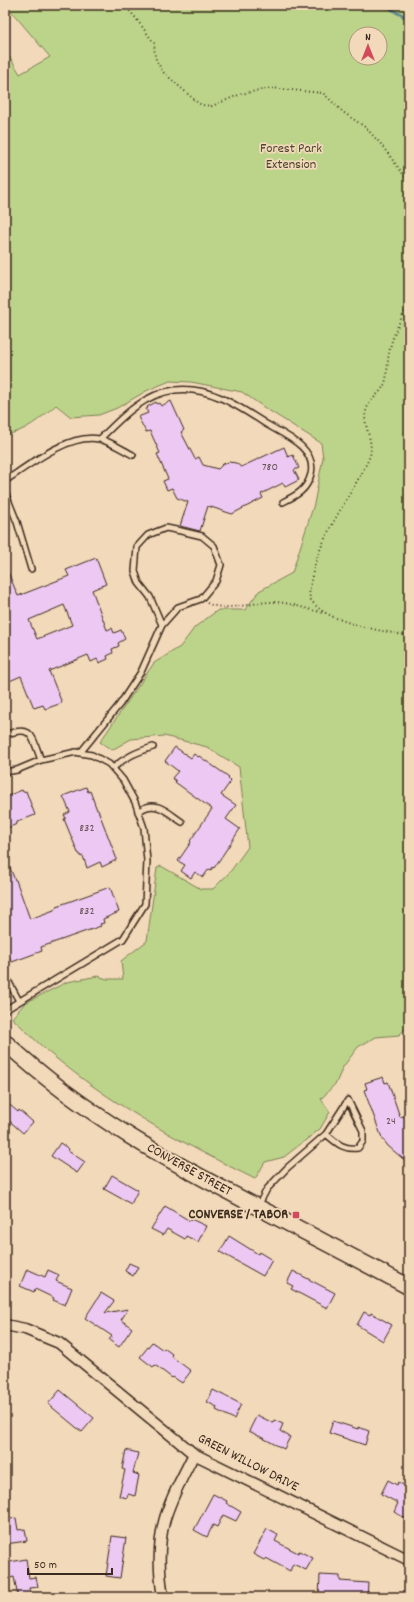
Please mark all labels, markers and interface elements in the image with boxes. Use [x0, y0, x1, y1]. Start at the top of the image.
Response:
north arrow [348, 26, 388, 66]
text: N [365, 30, 371, 46]
park label: Forest Park Extension [260, 139, 322, 175]
house number: 780 [262, 459, 278, 476]
house number: 832 [79, 820, 95, 837]
house number: 832 [79, 903, 95, 920]
house number: 24 [386, 1113, 396, 1130]
street label: CONVERSE STREET [143, 1138, 235, 1202]
place label: CONVERSE / TABOR [189, 1205, 288, 1225]
marker: CONVERSE / TABOR [291, 1210, 301, 1220]
street label: GREEN WILLOW DRIVE [194, 1429, 303, 1497]
scale bar [28, 1550, 112, 1576]
text: 50 m [34, 1557, 57, 1574]

